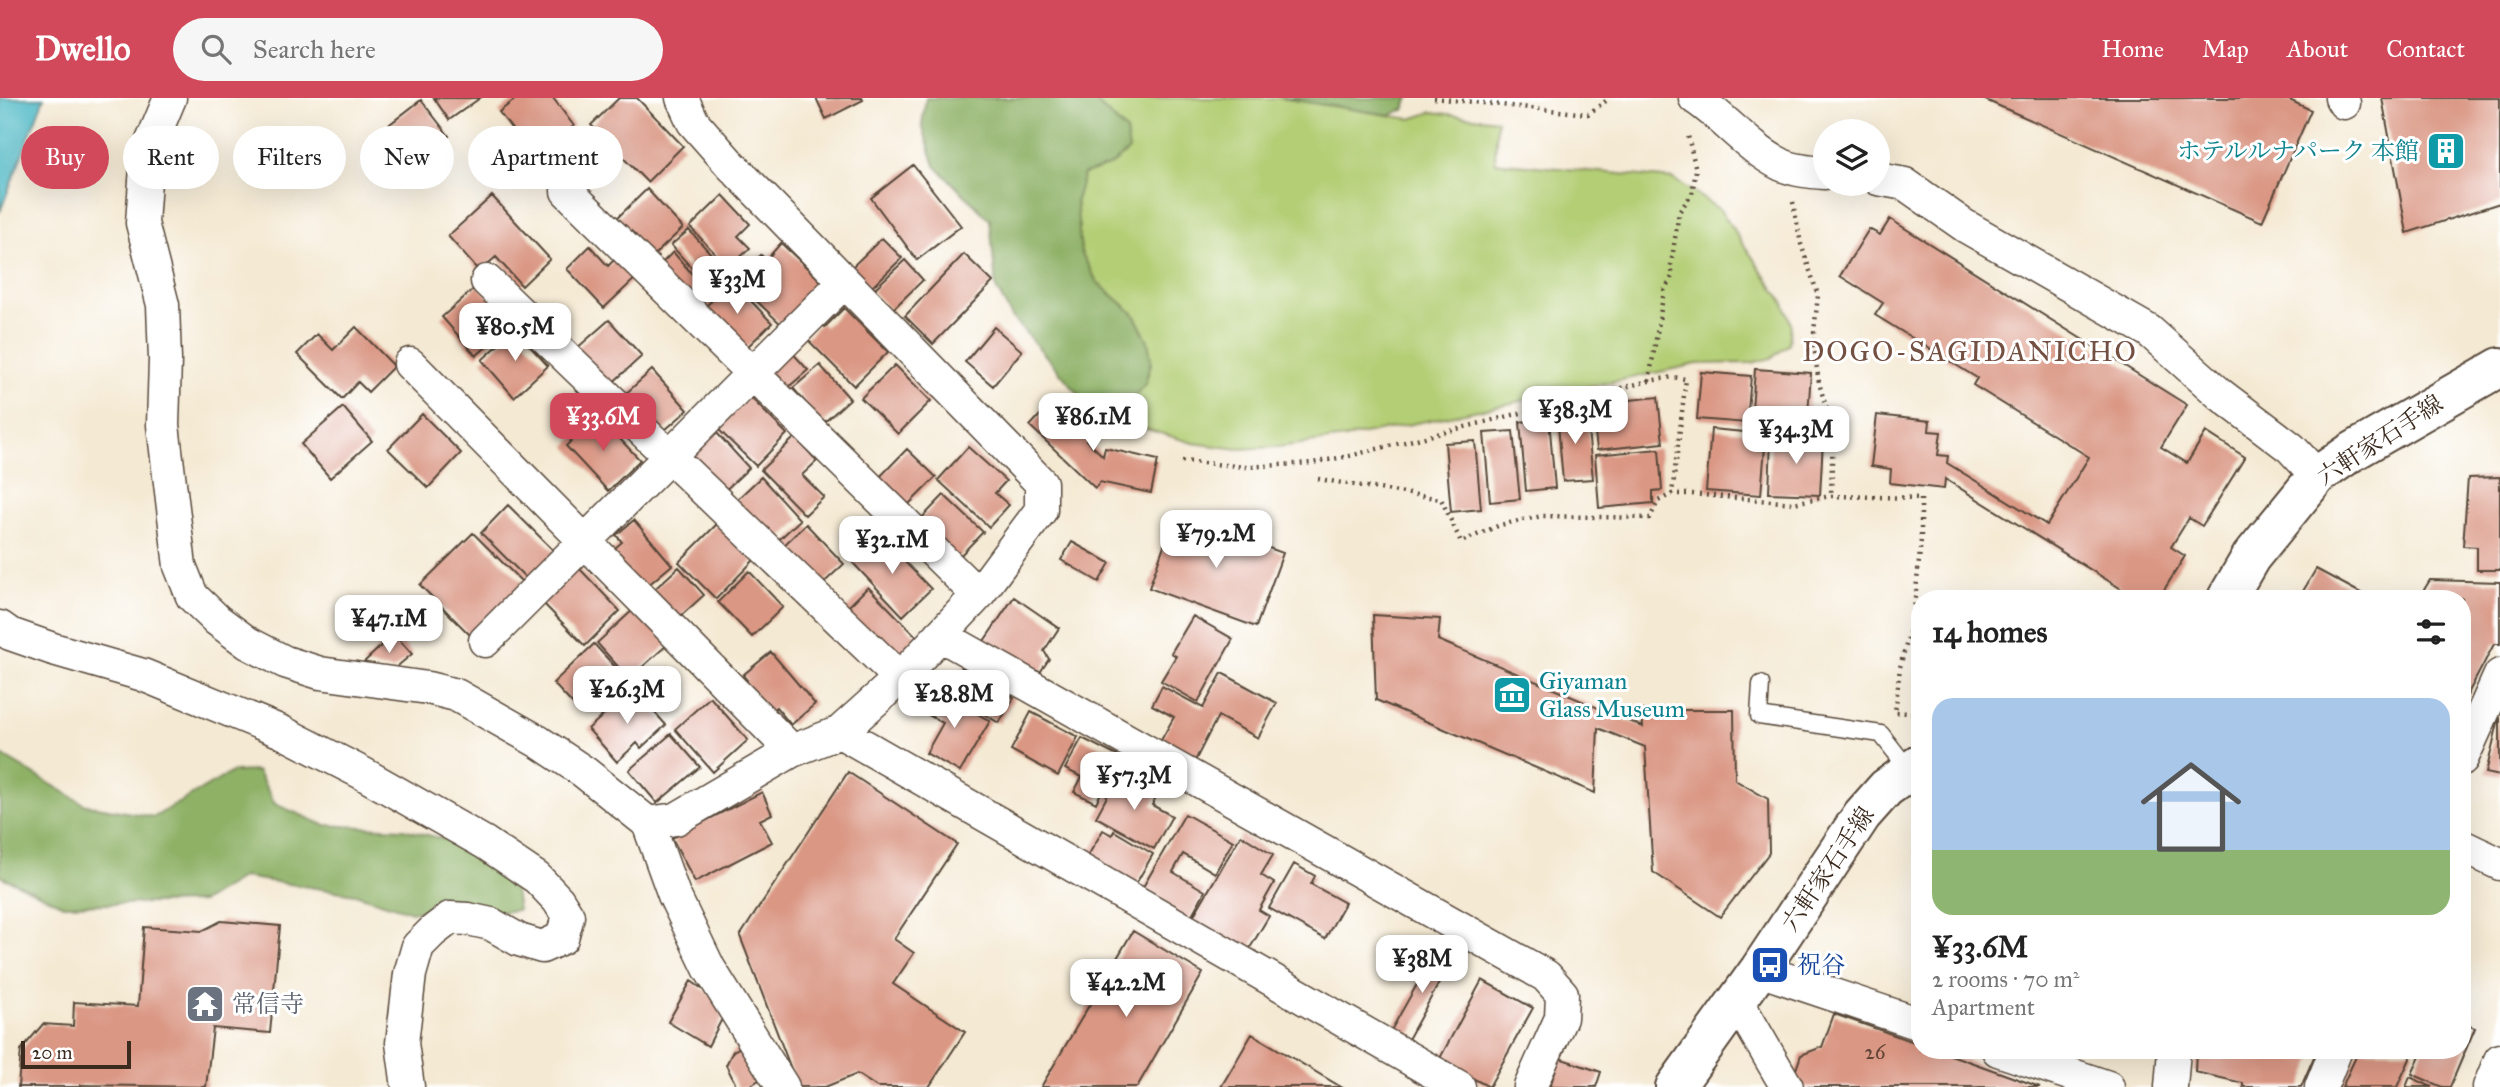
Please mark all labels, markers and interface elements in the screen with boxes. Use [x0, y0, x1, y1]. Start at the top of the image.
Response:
search box [173, 18, 663, 81]
text: Dwello [35, 29, 131, 69]
icon: search [197, 30, 235, 68]
text: Search here [253, 33, 376, 65]
text: Home [2101, 34, 2164, 64]
text: Map [2202, 34, 2249, 64]
text: About [2287, 34, 2348, 64]
text: Contact [2386, 34, 2465, 64]
map controls [1813, 119, 1890, 196]
button: layers [1813, 119, 1890, 196]
chip: Buy [21, 126, 109, 189]
chip: Rent [123, 126, 219, 189]
chip: Filters [233, 126, 346, 189]
chip: New [360, 126, 454, 189]
chip: Apartment [468, 126, 623, 189]
building icon: ホテルルナパーク 本館 [2425, 130, 2467, 172]
place label: ホテルルナパーク 本館 [2177, 136, 2419, 166]
pin: ¥33M [696, 256, 778, 316]
text: ¥33M [708, 265, 766, 293]
pin: ¥80.5M [458, 303, 572, 363]
text: ¥80.5M [475, 312, 555, 340]
district label: DOGO-SAGIDANICHO [1802, 334, 2138, 369]
pin: ¥38.3M [1518, 386, 1632, 446]
street label: 六軒家石手線 [2311, 388, 2449, 492]
pin: ¥33.6M [546, 394, 660, 453]
pin: ¥86.1M [1036, 394, 1150, 453]
text: ¥38.3M [1538, 395, 1612, 423]
text: ¥33.6M [566, 402, 640, 430]
text: ¥86.1M [1055, 402, 1131, 430]
pin: ¥34.3M [1739, 406, 1853, 466]
text: ¥34.3M [1758, 415, 1834, 443]
pin: ¥79.2M [1159, 510, 1273, 570]
pin: ¥32.1M [835, 517, 949, 576]
text: ¥79.2M [1176, 519, 1256, 547]
text: ¥32.1M [855, 525, 929, 553]
pin: ¥47.1M [332, 596, 446, 655]
text: ¥47.1M [351, 604, 427, 632]
icon: filters [2412, 613, 2450, 651]
text: 14 homes [1932, 614, 2047, 650]
pin: ¥26.3M [570, 666, 684, 726]
place label: Giyaman Glass Museum [1539, 666, 1685, 724]
pin: ¥28.8M [897, 670, 1011, 730]
museum icon: Giyaman Glass Museum [1491, 674, 1533, 716]
text: ¥26.3M [589, 675, 665, 703]
text: ¥28.8M [914, 679, 994, 707]
icon: home [2128, 744, 2254, 870]
pin: ¥57.3M [1077, 752, 1191, 812]
text: ¥57.3M [1096, 761, 1172, 789]
street label: 六軒家石手線 [1775, 801, 1881, 937]
text: ¥33.6M [1932, 929, 2028, 965]
pin: ¥38M [1381, 936, 1463, 995]
text: ¥38M [1392, 944, 1452, 972]
bus stop icon: 祝谷 [1749, 944, 1791, 986]
place label: 祝谷 [1797, 950, 1845, 980]
pin: ¥42.2M [1069, 960, 1183, 1019]
text: 2 rooms · 70 m² [1932, 965, 2080, 993]
text: ¥42.2M [1086, 968, 1166, 996]
temple icon: 常信寺 [184, 983, 226, 1025]
place label: 常信寺 [232, 989, 304, 1019]
text: Apartment [1932, 993, 2035, 1021]
scale bar [21, 1038, 131, 1070]
house number: 26 [1864, 1039, 1887, 1065]
text: 20 m [32, 1041, 73, 1064]

